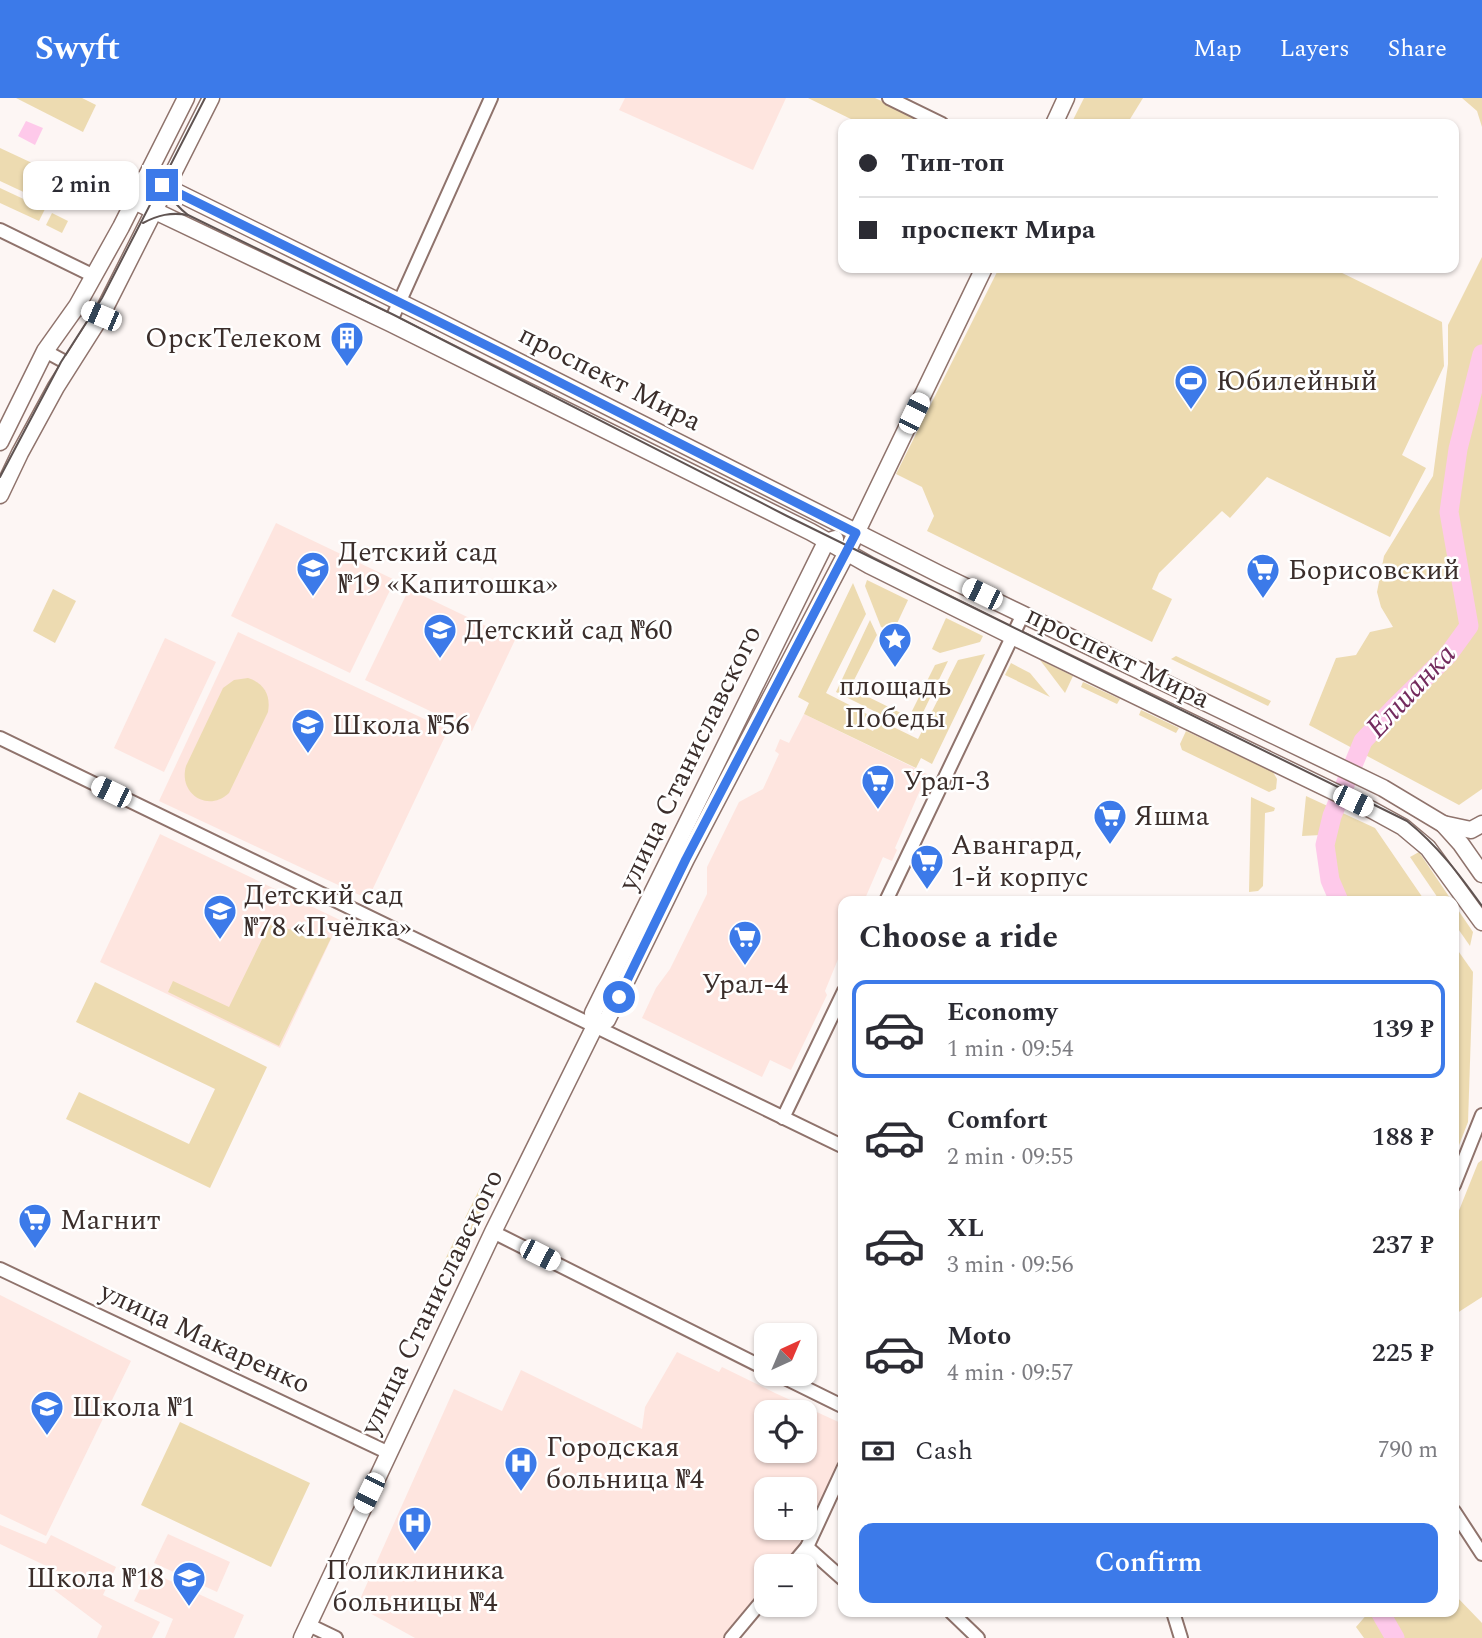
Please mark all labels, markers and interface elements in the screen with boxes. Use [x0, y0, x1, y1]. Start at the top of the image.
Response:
text: Swyft [35, 24, 120, 74]
text: Map [1193, 31, 1242, 67]
text: Layers [1280, 31, 1350, 67]
text: Share [1388, 31, 1447, 67]
text: Тип-топ [901, 143, 1005, 183]
callout: 2 min [22, 160, 138, 210]
text: 2 min [51, 168, 111, 203]
route end [146, 169, 178, 201]
text: проспект Мира [901, 210, 1095, 250]
car [78, 298, 125, 334]
street label: проспект Мира [511, 313, 709, 443]
place label: ОрскТелеком [145, 317, 322, 360]
building icon: ОрскТелеком [328, 319, 366, 368]
place label: Юбилейный [1216, 360, 1377, 403]
sports icon: Юбилейный [1172, 362, 1210, 411]
car [896, 390, 933, 436]
place label: Детский сад №19 «Капитошка» [338, 531, 558, 606]
school or university icon: Детский сад №19 «Капитошка» [294, 549, 332, 598]
place label: Борисовский [1288, 549, 1460, 592]
supermarket icon: Борисовский [1244, 551, 1282, 600]
car [959, 575, 1006, 613]
street label: проспект Мира [1018, 594, 1218, 720]
place label: Детский сад №60 [464, 609, 672, 652]
school or university icon: Детский сад №60 [421, 611, 459, 660]
street label: улица Станиславского [606, 618, 773, 899]
place icon: площадь Победы [876, 620, 914, 669]
water label: Елшанка [1355, 633, 1467, 749]
place label: площадь Победы [839, 665, 951, 740]
place label: Школа №56 [332, 704, 470, 747]
school or university icon: Школа №56 [289, 706, 327, 755]
place label: Урал-3 [903, 760, 989, 803]
supermarket icon: Урал-3 [859, 762, 897, 811]
car [88, 773, 135, 811]
car [1330, 782, 1377, 820]
place label: Яшма [1134, 795, 1210, 838]
supermarket icon: Яшма [1091, 797, 1129, 846]
place label: Авангард, 1-й корпус [951, 824, 1089, 899]
supermarket icon: Авангард, 1-й корпус [908, 842, 946, 891]
place label: Детский сад №78 «Пчёлка» [244, 874, 412, 949]
school or university icon: Детский сад №78 «Пчёлка» [201, 892, 239, 941]
text: Choose a ride [859, 913, 1058, 962]
supermarket icon: Урал-4 [726, 918, 764, 967]
place label: Урал-4 [702, 963, 788, 1006]
route start [603, 981, 635, 1013]
text: Economy [947, 992, 1057, 1032]
icon: car [863, 998, 926, 1061]
text: 139 ₽ [1372, 1009, 1434, 1049]
text: 1 min · 09:54 [947, 1032, 1074, 1067]
text: Comfort [947, 1100, 1048, 1140]
icon: car [863, 1106, 926, 1169]
text: 188 ₽ [1372, 1117, 1434, 1157]
text: 2 min · 09:55 [947, 1140, 1074, 1175]
street label: улица Станиславского [348, 1162, 515, 1443]
place label: Магнит [60, 1199, 161, 1242]
supermarket icon: Магнит [16, 1201, 54, 1250]
text: XL [947, 1208, 984, 1248]
icon: car [863, 1214, 926, 1277]
text: 237 ₽ [1372, 1225, 1434, 1265]
car [517, 1236, 564, 1274]
text: 3 min · 09:56 [947, 1248, 1074, 1283]
street label: улица Макаренко [92, 1270, 318, 1406]
text: Moto [947, 1316, 1011, 1356]
icon: car [863, 1322, 926, 1385]
north arrow [754, 1323, 817, 1386]
map controls [754, 1323, 817, 1617]
text: 225 ₽ [1372, 1333, 1434, 1373]
text: 4 min · 09:57 [947, 1356, 1074, 1391]
place label: Школа №1 [72, 1386, 196, 1429]
school or university icon: Школа №1 [28, 1388, 66, 1437]
button: locate [754, 1400, 817, 1463]
place label: Городская больница №4 [546, 1426, 704, 1501]
text: Cash [915, 1431, 973, 1471]
icon: cash [859, 1432, 897, 1470]
text: 790 m [1378, 1433, 1438, 1468]
hospital icon: Городская больница №4 [502, 1444, 540, 1493]
car [351, 1470, 388, 1516]
button: + [754, 1477, 817, 1540]
hospital icon: Поликлиника больницы №4 [396, 1504, 434, 1553]
button: Confirm [859, 1523, 1438, 1603]
place label: Поликлиника больницы №4 [326, 1549, 505, 1624]
button: − [754, 1554, 817, 1617]
place label: Школа №18 [26, 1557, 164, 1600]
school or university icon: Школа №18 [170, 1559, 208, 1608]

